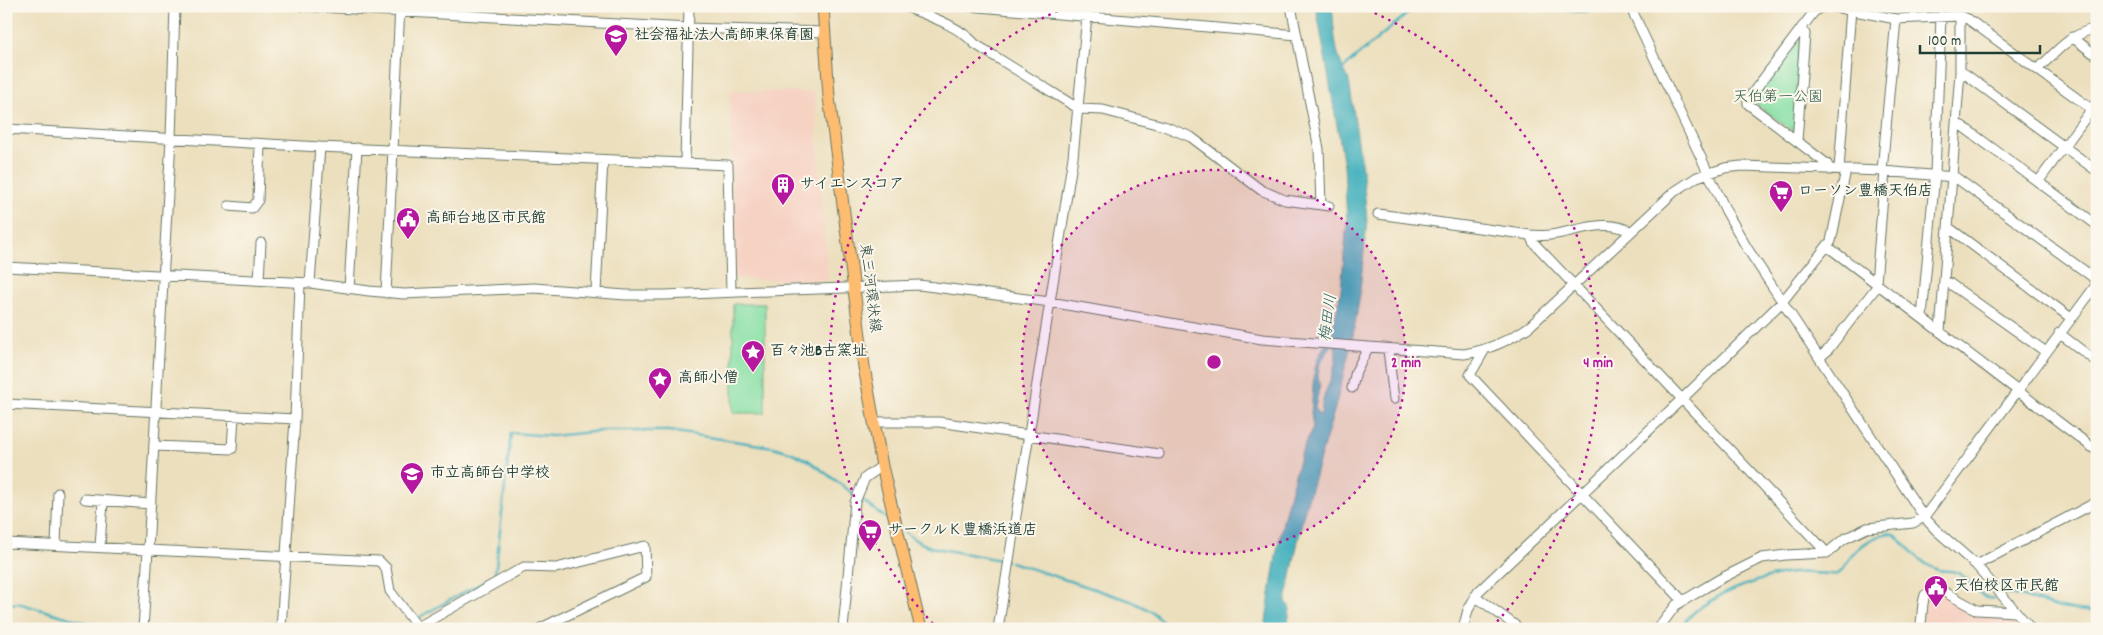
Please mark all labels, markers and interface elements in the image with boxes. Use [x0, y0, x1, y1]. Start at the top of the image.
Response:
scale bar [1920, 22, 2040, 54]
school or university icon: 社会福祉法人高師東保育園 [603, 23, 629, 57]
place label: 社会福祉法人高師東保育園 [634, 25, 814, 47]
text: 100 m [1928, 31, 1961, 53]
park label: 天伯第一公園 [1733, 87, 1823, 109]
building icon: サイエンスコア [770, 172, 796, 206]
place label: サイエンスコア [800, 174, 904, 196]
supermarket icon: ローソン豊橋天伯店 [1768, 179, 1794, 213]
place label: ローソン豊橋天伯店 [1798, 181, 1933, 203]
public building icon: 高師台地区市民館 [395, 206, 421, 240]
place label: 高師台地区市民館 [426, 208, 546, 230]
street label: 東三河環状線 [853, 242, 885, 334]
water label: 梅田川 [1314, 293, 1344, 343]
place icon: 百々池B古窯址 [740, 339, 766, 373]
place label: 百々池B古窯址 [770, 341, 867, 363]
centre of rings [1205, 353, 1223, 371]
text: 2 min [1391, 353, 1421, 375]
text: 4 min [1583, 353, 1613, 375]
place icon: 高師小僧 [647, 366, 673, 400]
place label: 高師小僧 [678, 368, 738, 390]
school or university icon: 市立高師台中学校 [399, 461, 425, 495]
place label: 市立高師台中学校 [430, 463, 550, 485]
supermarket icon: サークルＫ豊橋浜道店 [857, 518, 883, 552]
place label: サークルＫ豊橋浜道店 [888, 520, 1037, 542]
public building icon: 天伯校区市民館 [1923, 574, 1949, 608]
place label: 天伯校区市民館 [1954, 576, 2059, 598]

